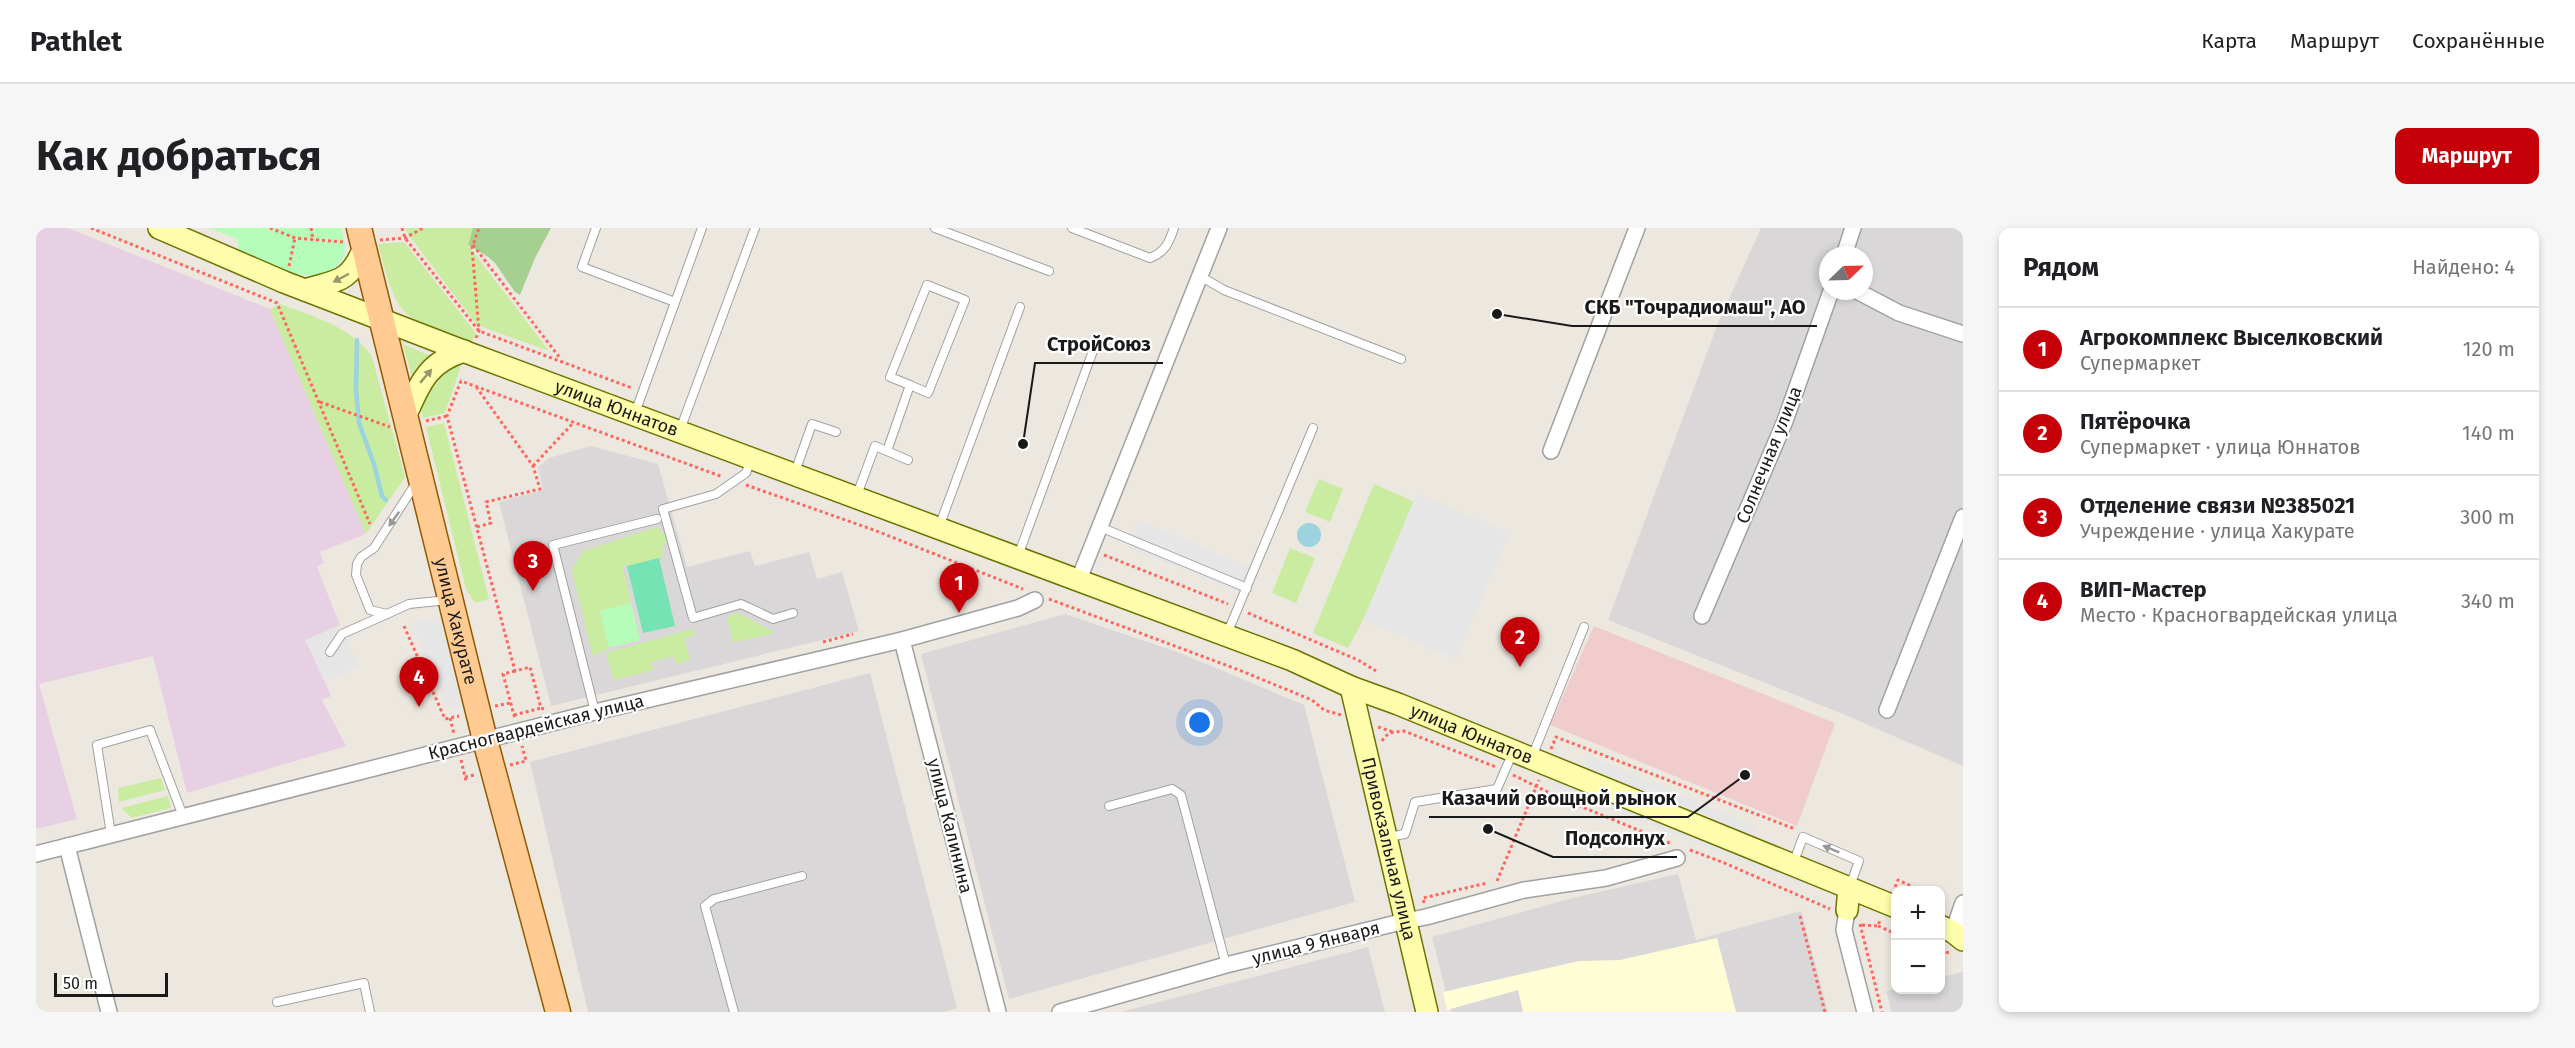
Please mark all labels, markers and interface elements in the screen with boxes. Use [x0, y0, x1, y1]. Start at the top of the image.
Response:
text: Pathlet [30, 25, 122, 58]
text: Карта [2201, 28, 2257, 54]
text: Маршрут [2290, 28, 2379, 54]
text: Сохранённые [2412, 28, 2545, 54]
button: Маршрут [2395, 128, 2539, 184]
text: Как добраться [36, 131, 322, 181]
north arrow [1819, 246, 1873, 300]
text: Рядом [2023, 252, 2099, 283]
text: Найдено: 4 [2412, 255, 2515, 279]
one-way arrow [332, 272, 350, 282]
callout: СКБ "Точрадиомаш", АО [1572, 288, 1817, 326]
text: СКБ "Точрадиомаш", АО [1584, 295, 1806, 319]
text: Агрокомплекс Выселковский [2080, 324, 2383, 351]
callout: СтройСоюз [1035, 325, 1163, 363]
text: СтройСоюз [1047, 332, 1151, 356]
text: 1 [2038, 337, 2047, 361]
text: 120 m [2463, 337, 2515, 361]
text: Супермаркет [2080, 351, 2200, 375]
one-way arrow [419, 368, 432, 384]
street label: улица Юннатов [552, 375, 682, 441]
street label: Солнечная улица [1731, 383, 1807, 527]
text: Пятёрочка [2080, 408, 2191, 435]
text: 2 [2037, 421, 2048, 445]
text: 140 m [2462, 421, 2515, 445]
text: Супермаркет · улица Юннатов [2080, 435, 2361, 459]
text: Отделение связи №385021 [2080, 492, 2355, 519]
text: 3 [2037, 505, 2048, 529]
text: 300 m [2460, 505, 2515, 529]
one-way arrow [388, 510, 400, 526]
text: Учреждение · улица Хакурате [2080, 519, 2355, 543]
pin: 3 [514, 542, 552, 591]
street label: улица Хакурате [430, 556, 482, 687]
pin: 1 [940, 564, 978, 613]
text: ВИП-Мастер [2080, 576, 2207, 603]
text: 4 [2037, 589, 2048, 613]
text: 340 m [2461, 589, 2515, 613]
text: Место · Красногвардейская улица [2080, 603, 2398, 627]
pin: 2 [1500, 618, 1540, 667]
pin: 4 [400, 658, 439, 707]
street label: Красногвардейская улица [426, 690, 646, 764]
street label: улица Юннатов [1407, 699, 1536, 769]
your location [1185, 708, 1214, 737]
street label: Привокзальная улица [1357, 755, 1421, 942]
street label: улица Калинина [923, 756, 977, 896]
callout: Казачий овощной рынок [1429, 779, 1688, 817]
text: Казачий овощной рынок [1441, 786, 1678, 810]
callout: Подсолнух [1553, 819, 1677, 857]
text: Подсолнух [1565, 826, 1666, 850]
one-way arrow [1822, 844, 1840, 854]
map controls [1891, 886, 1945, 994]
button: + [1891, 886, 1945, 940]
street label: улица 9 Января [1250, 916, 1382, 970]
button: − [1891, 940, 1945, 994]
scale bar [54, 970, 168, 998]
text: 50 m [63, 974, 98, 993]

